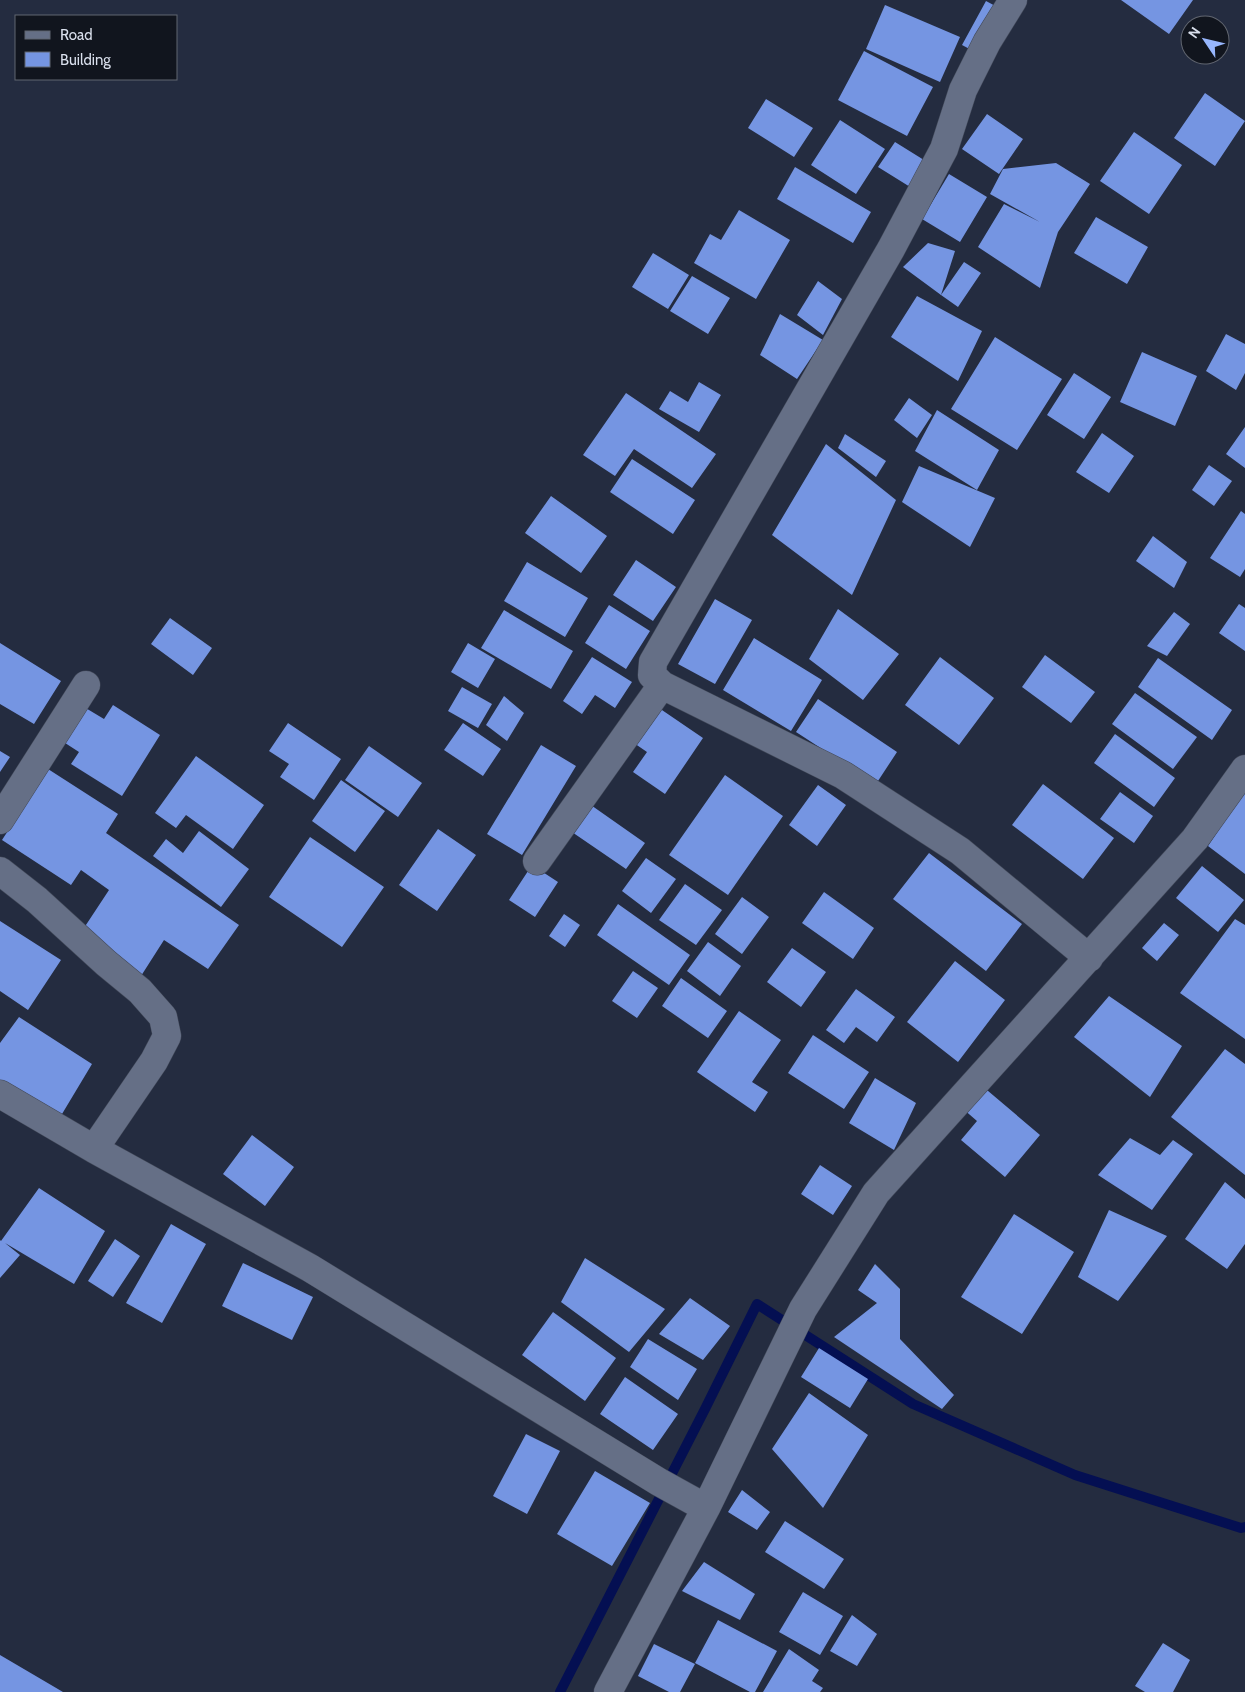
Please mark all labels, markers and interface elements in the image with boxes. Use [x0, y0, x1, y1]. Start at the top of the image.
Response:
legend [15, 15, 178, 80]
north arrow [1180, 15, 1230, 65]
text: N [1184, 23, 1205, 42]
text: Road [60, 26, 93, 44]
text: Building [60, 51, 111, 69]

